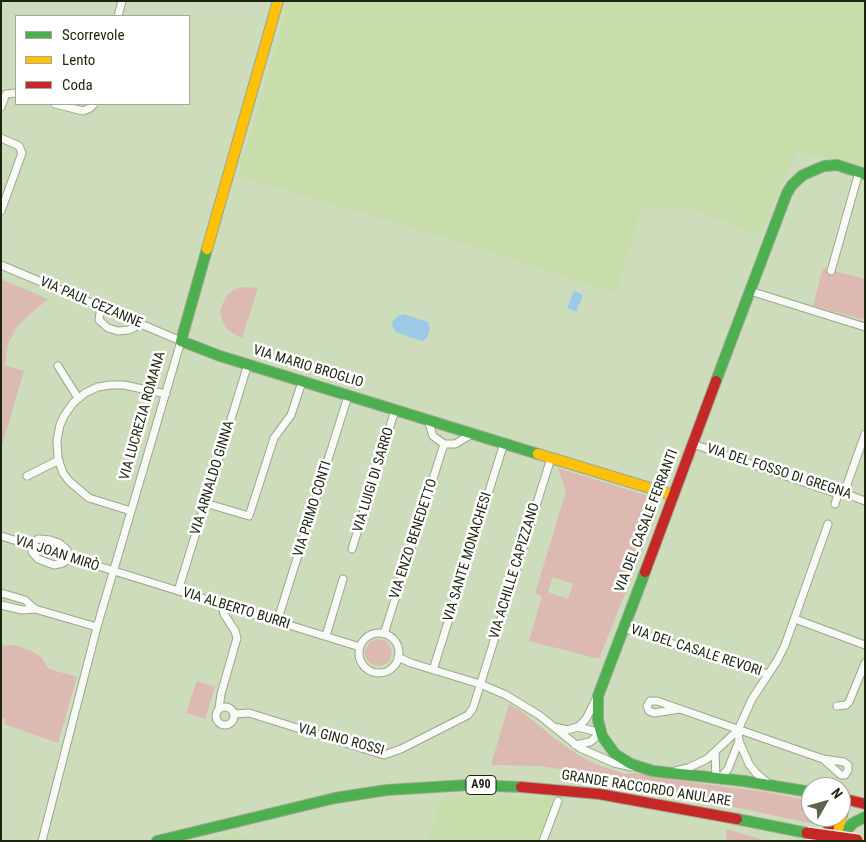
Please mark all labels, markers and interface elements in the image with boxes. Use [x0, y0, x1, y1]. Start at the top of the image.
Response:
legend [15, 15, 190, 105]
text: Scorrevole [62, 26, 124, 44]
text: Lento [62, 51, 95, 69]
text: Coda [62, 76, 93, 94]
street label: VIA PAUL CEZANNE [37, 274, 145, 332]
street label: VIA MARIO BROGLIO [251, 342, 365, 392]
street label: VIA LUCREZIA ROMANA [117, 350, 169, 482]
street label: VIA ARNALDO GINNA [188, 419, 238, 537]
street label: VIA LUIGI DI SARRO [350, 426, 398, 534]
street label: VIA DEL FOSSO DI GREGNA [704, 441, 854, 503]
street label: VIA DEL CASALE FERRANTI [612, 447, 682, 595]
street label: VIA PRIMO CONTI [290, 459, 336, 559]
street label: VIA ENZO BENEDETTO [387, 477, 441, 601]
street label: VIA SANTE MONACHESI [440, 490, 496, 624]
street label: VIA ACHILLE CAPIZZANO [486, 501, 544, 641]
street label: VIA JOAN MIRÒ [13, 532, 101, 576]
street label: VIA ALBERTO BURRI [180, 585, 292, 633]
street label: VIA DEL CASALE REVORI [628, 622, 764, 680]
street label: VIA GINO ROSSI [296, 720, 386, 760]
street label: GRANDE RACCORDO ANULARE [560, 767, 732, 811]
road number: A90 [466, 776, 496, 794]
north arrow [801, 777, 851, 827]
text: N [828, 785, 846, 802]

